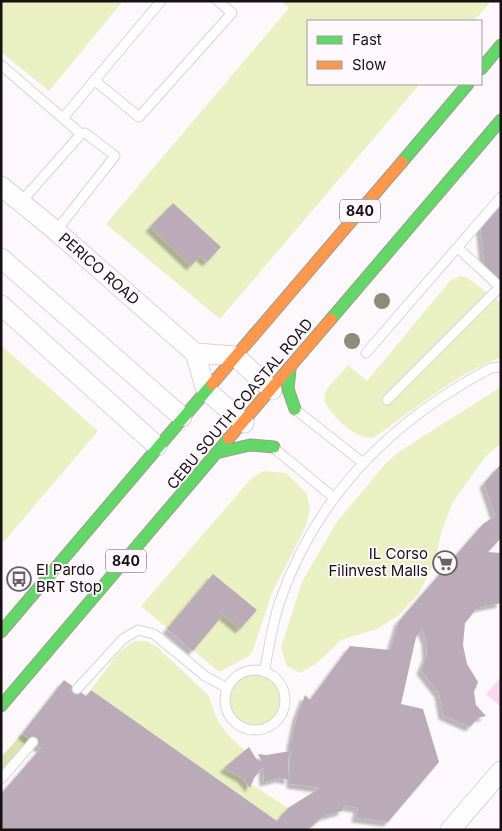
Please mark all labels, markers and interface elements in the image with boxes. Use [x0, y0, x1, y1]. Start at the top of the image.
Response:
legend [307, 20, 482, 85]
text: Fast [352, 30, 382, 49]
text: Slow [352, 55, 386, 74]
road number: 840 [340, 200, 380, 222]
street label: PERICO ROAD [55, 228, 144, 309]
street label: CEBU SOUTH COASTAL ROAD [162, 314, 317, 493]
place label: IL Corso Filinvest Malls [329, 544, 428, 580]
road number: 840 [106, 550, 146, 572]
supermarket icon: IL Corso Filinvest Malls [432, 550, 458, 576]
place label: El Pardo BRT Stop [36, 560, 102, 596]
bus stop icon: El Pardo BRT Stop [6, 566, 32, 592]

